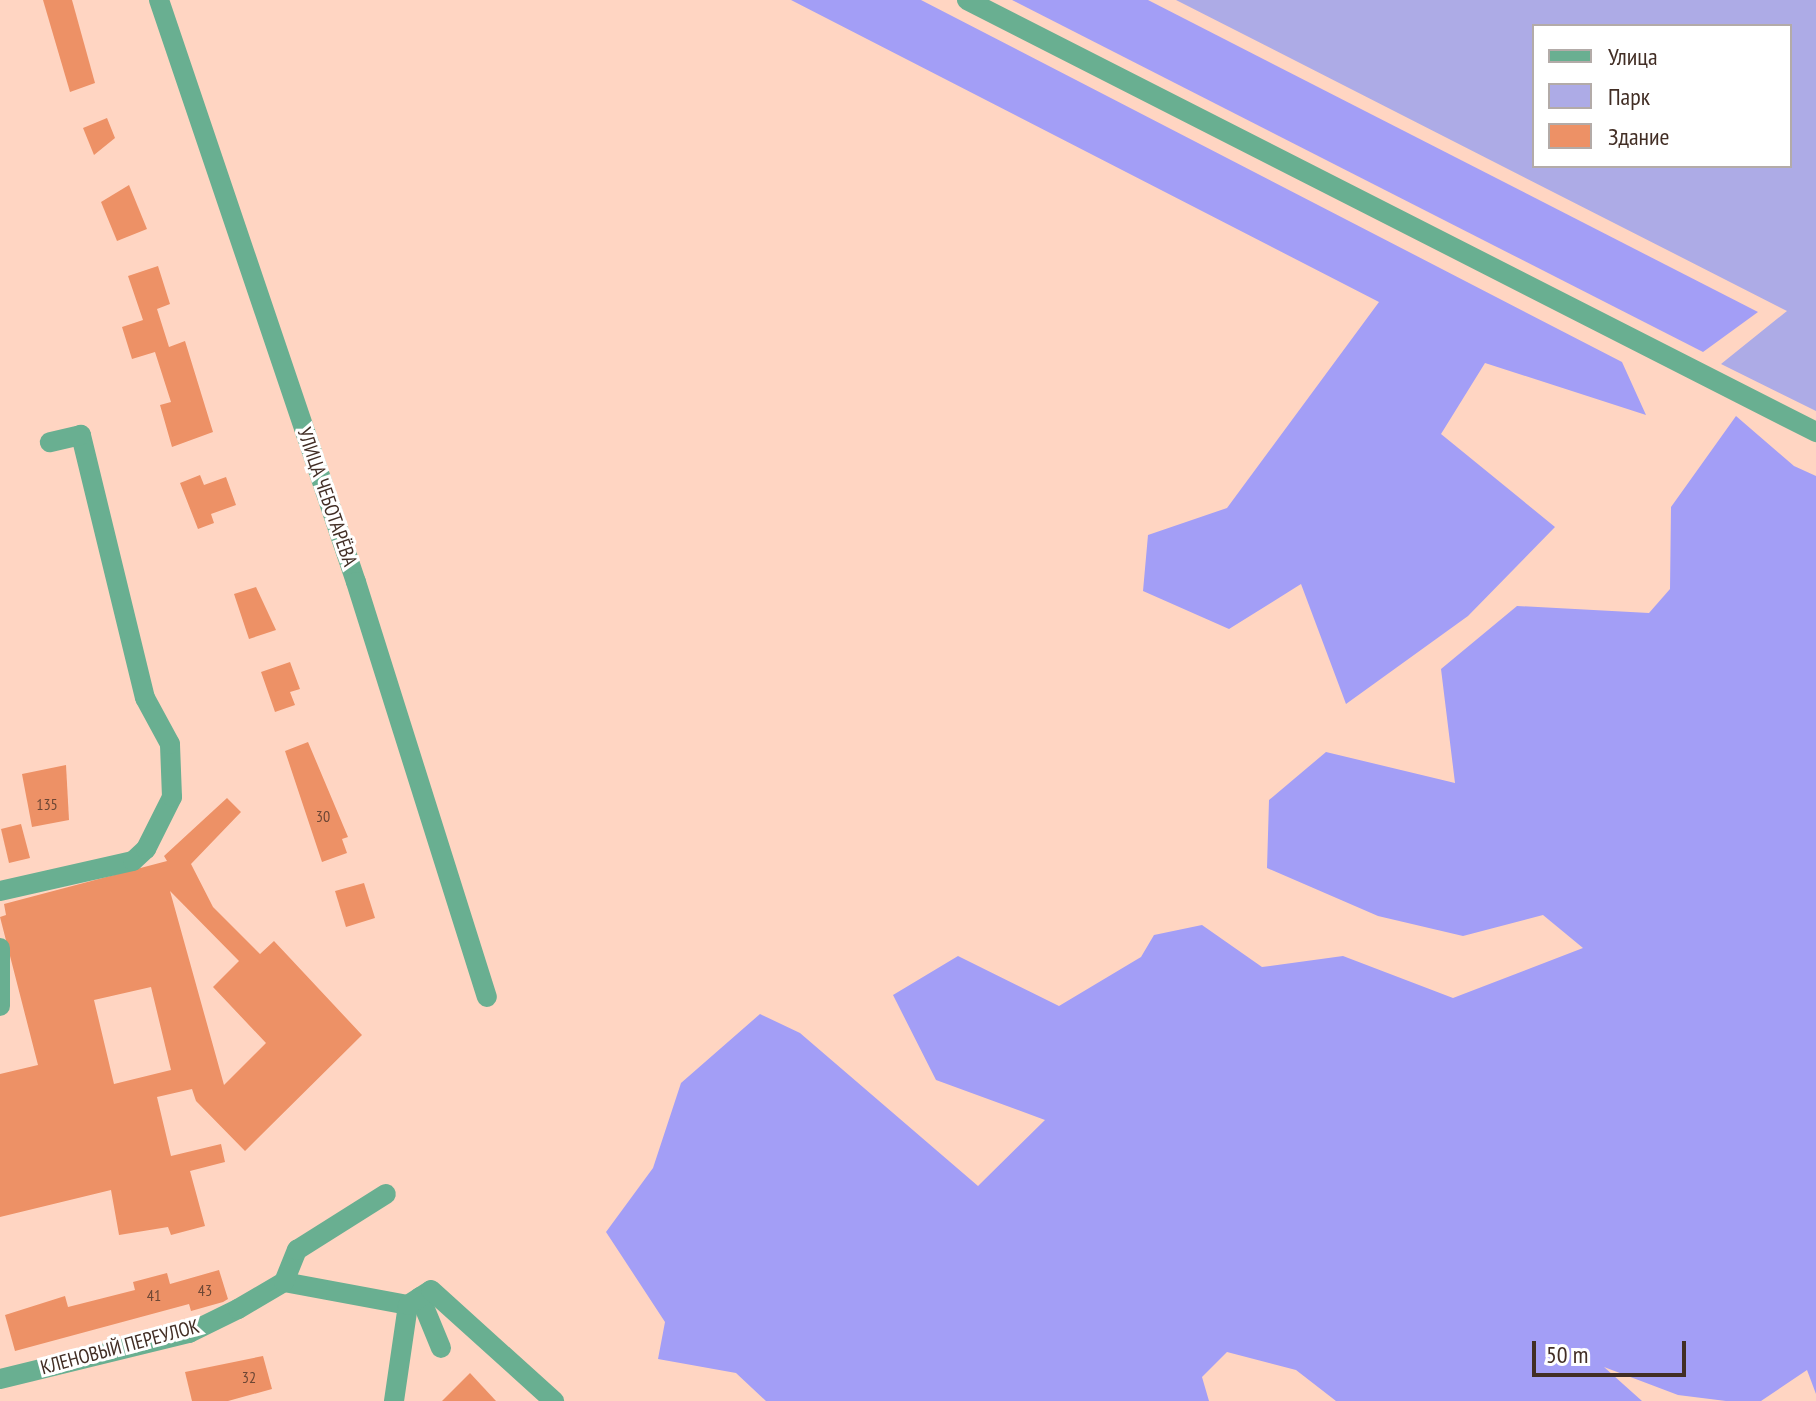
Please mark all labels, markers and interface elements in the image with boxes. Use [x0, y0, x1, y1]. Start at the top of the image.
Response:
legend [1532, 24, 1792, 168]
text: Улица [1608, 41, 1658, 72]
text: Парк [1608, 81, 1650, 112]
text: Здание [1608, 121, 1669, 152]
street label: УЛИЦА ЧЕБОТАРЁВА [292, 424, 362, 570]
house number: 135 [36, 794, 58, 814]
house number: 30 [316, 806, 330, 826]
house number: 43 [198, 1280, 212, 1300]
house number: 41 [147, 1285, 161, 1305]
street label: КЛЕНОВЫЙ ПЕРЕУЛОК [38, 1314, 202, 1380]
scale bar [1536, 1325, 1690, 1375]
text: 50 m [1546, 1339, 1588, 1370]
house number: 32 [242, 1367, 256, 1387]

